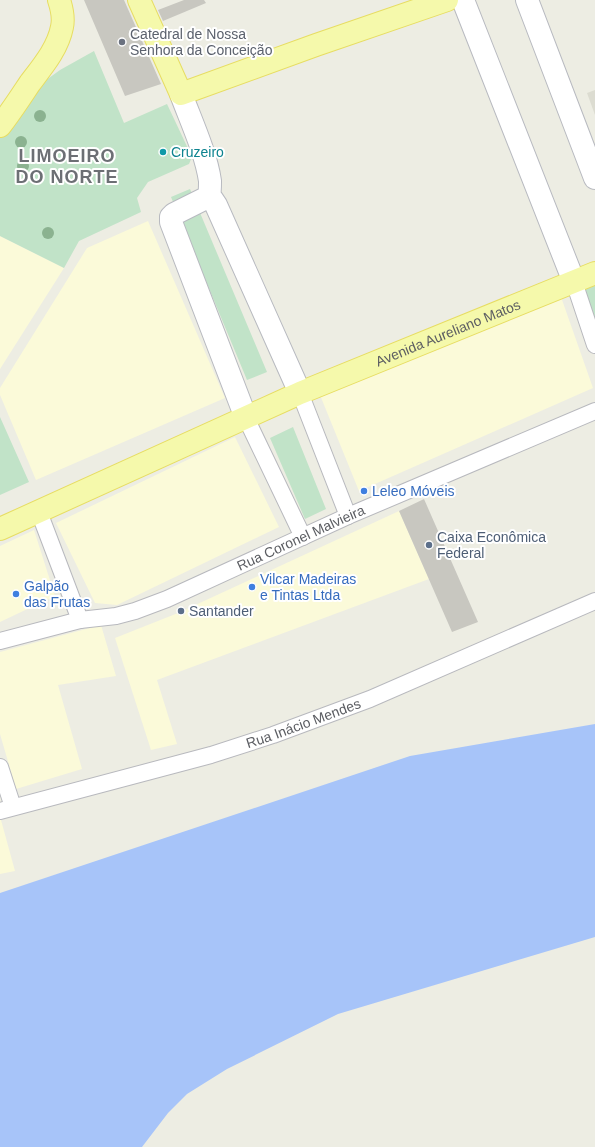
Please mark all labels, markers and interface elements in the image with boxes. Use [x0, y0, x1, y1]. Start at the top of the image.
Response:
place label: Catedral de Nossa Senhora da Conceição [130, 26, 273, 58]
marker: Catedral de Nossa Senhora da Conceição [117, 37, 127, 47]
place label: Cruzeiro [171, 144, 224, 160]
district label: LIMOEIRO DO NORTE [15, 146, 119, 187]
marker: Cruzeiro [158, 147, 168, 157]
street label: Avenida Aureliano Matos [373, 296, 523, 369]
place label: Leleo Móveis [372, 483, 455, 499]
marker: Leleo Móveis [359, 486, 369, 496]
street label: Rua Coronel Malvieira [234, 502, 367, 574]
place label: Caixa Econômica Federal [437, 529, 546, 561]
marker: Caixa Econômica Federal [424, 540, 434, 550]
place label: Vilcar Madeiras e Tintas Ltda [260, 571, 356, 603]
place label: Galpão das Frutas [24, 578, 90, 610]
marker: Vilcar Madeiras e Tintas Ltda [247, 582, 257, 592]
marker: Galpão das Frutas [11, 589, 21, 599]
place label: Santander [189, 603, 254, 619]
marker: Santander [176, 606, 186, 616]
street label: Rua Inácio Mendes [244, 695, 363, 751]

